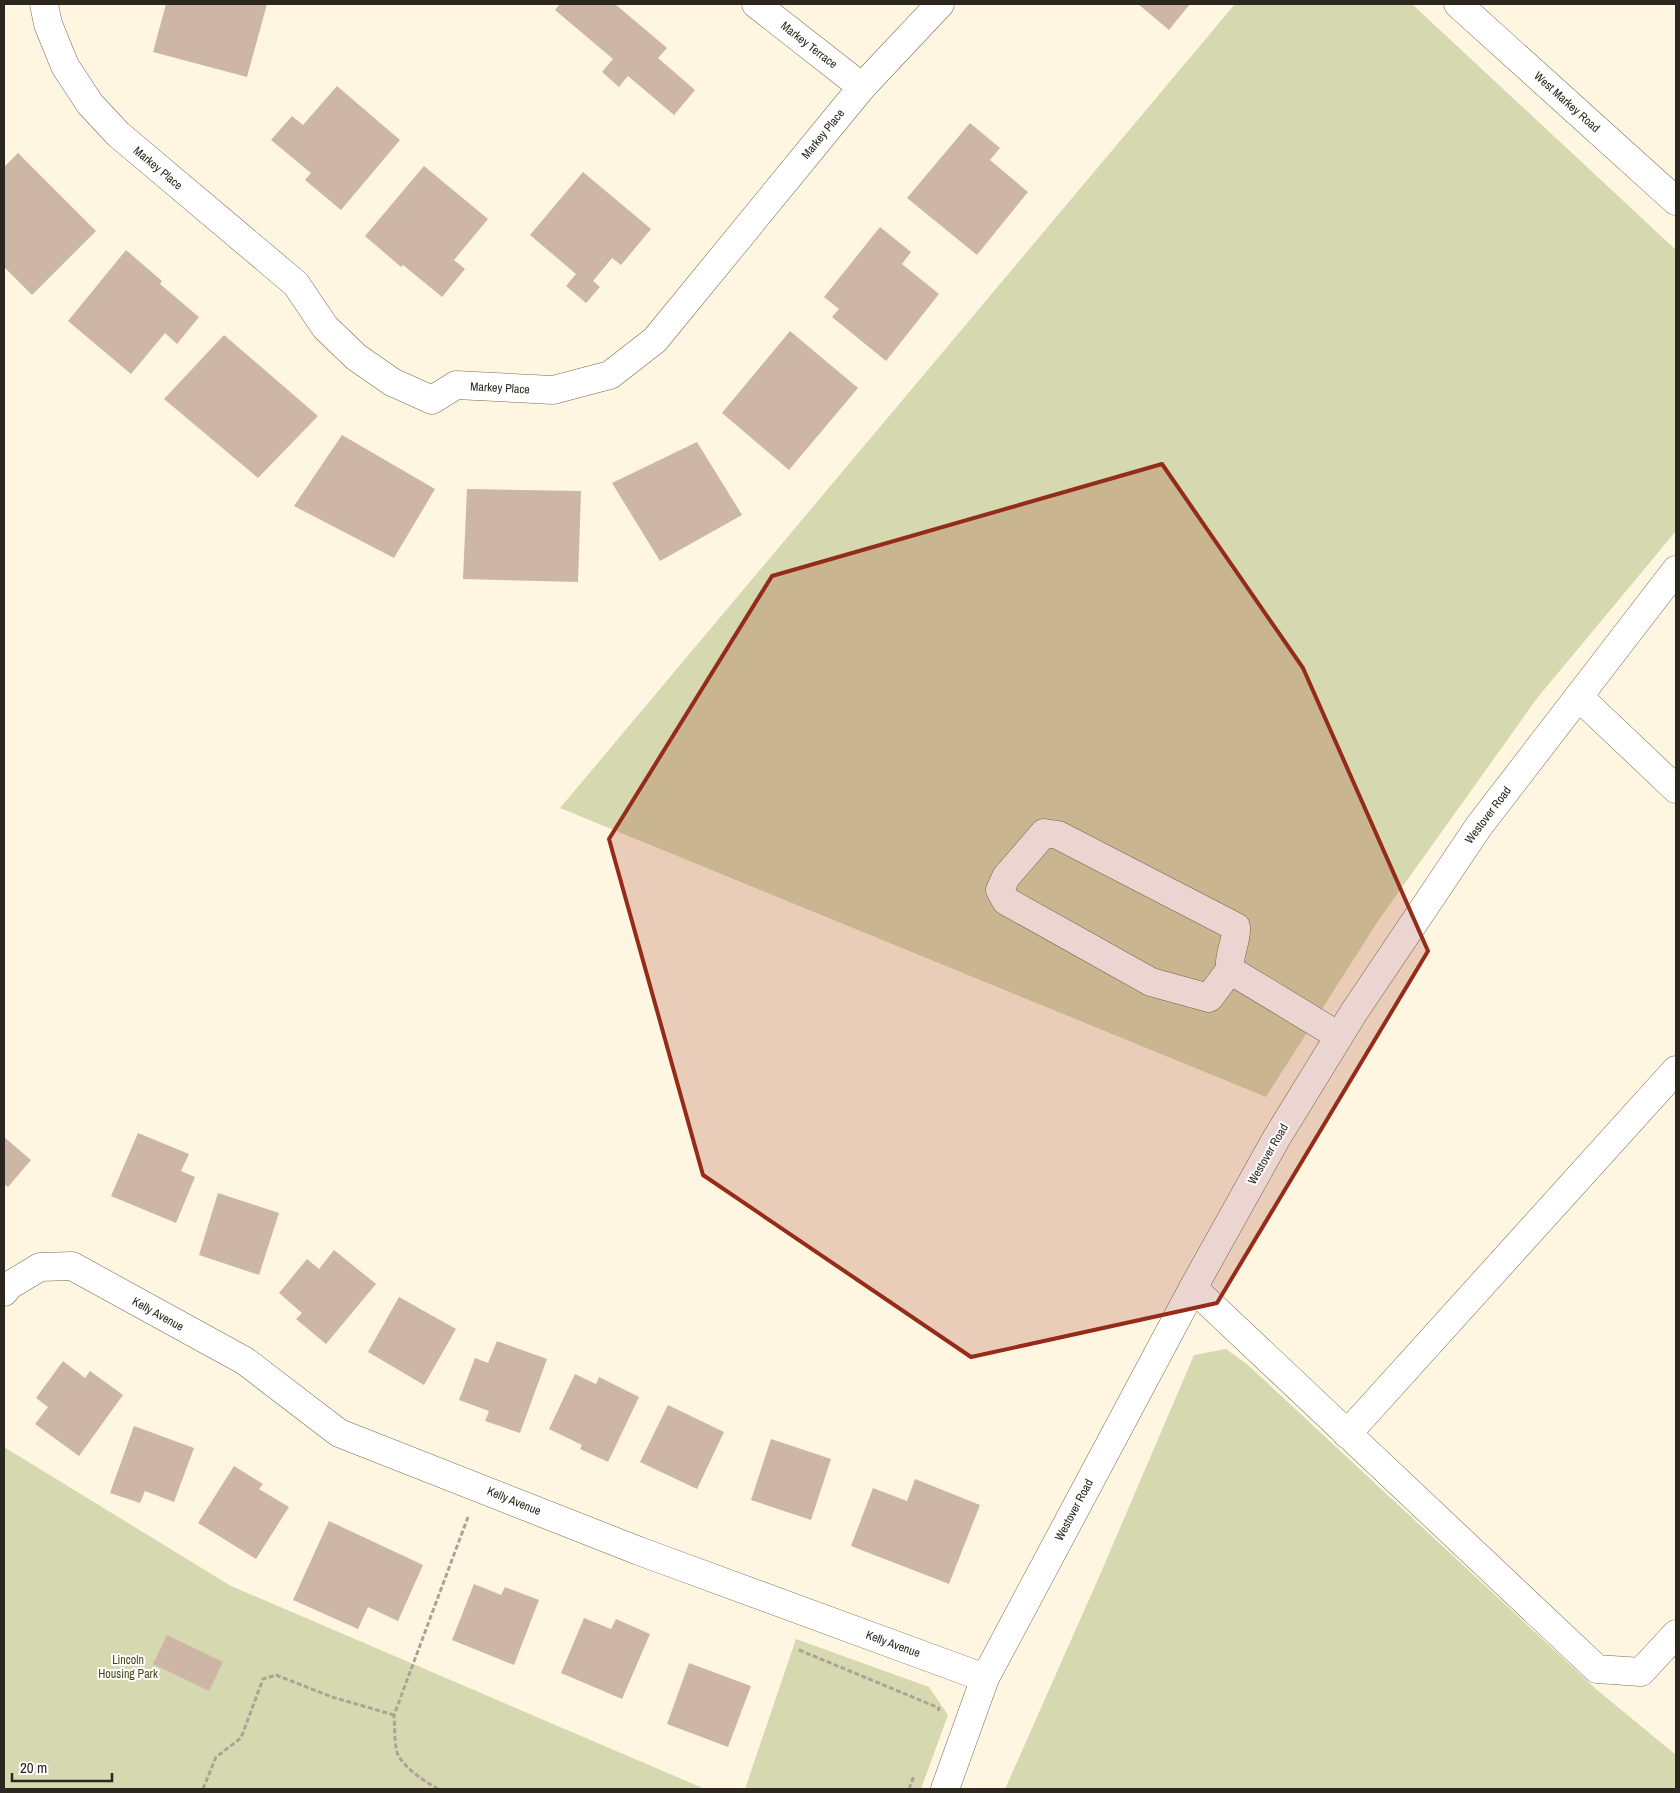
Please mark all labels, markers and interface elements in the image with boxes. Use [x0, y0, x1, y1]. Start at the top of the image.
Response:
street label: Markey Terrace [777, 18, 841, 72]
street label: West Markey Road [1531, 68, 1603, 136]
street label: Markey Place [798, 106, 848, 162]
street label: Markey Place [130, 143, 186, 193]
street label: Markey Place [470, 378, 530, 398]
street label: Westover Road [1461, 783, 1515, 847]
street label: Westover Road [1244, 1121, 1292, 1187]
street label: Kelly Avenue [129, 1293, 187, 1335]
street label: Westover Road [1051, 1476, 1097, 1544]
street label: Kelly Avenue [485, 1483, 543, 1519]
street label: Kelly Avenue [864, 1627, 922, 1661]
park label: Lincoln Housing Park [98, 1652, 158, 1682]
scale bar [12, 1750, 112, 1782]
text: 20 m [20, 1757, 47, 1778]

